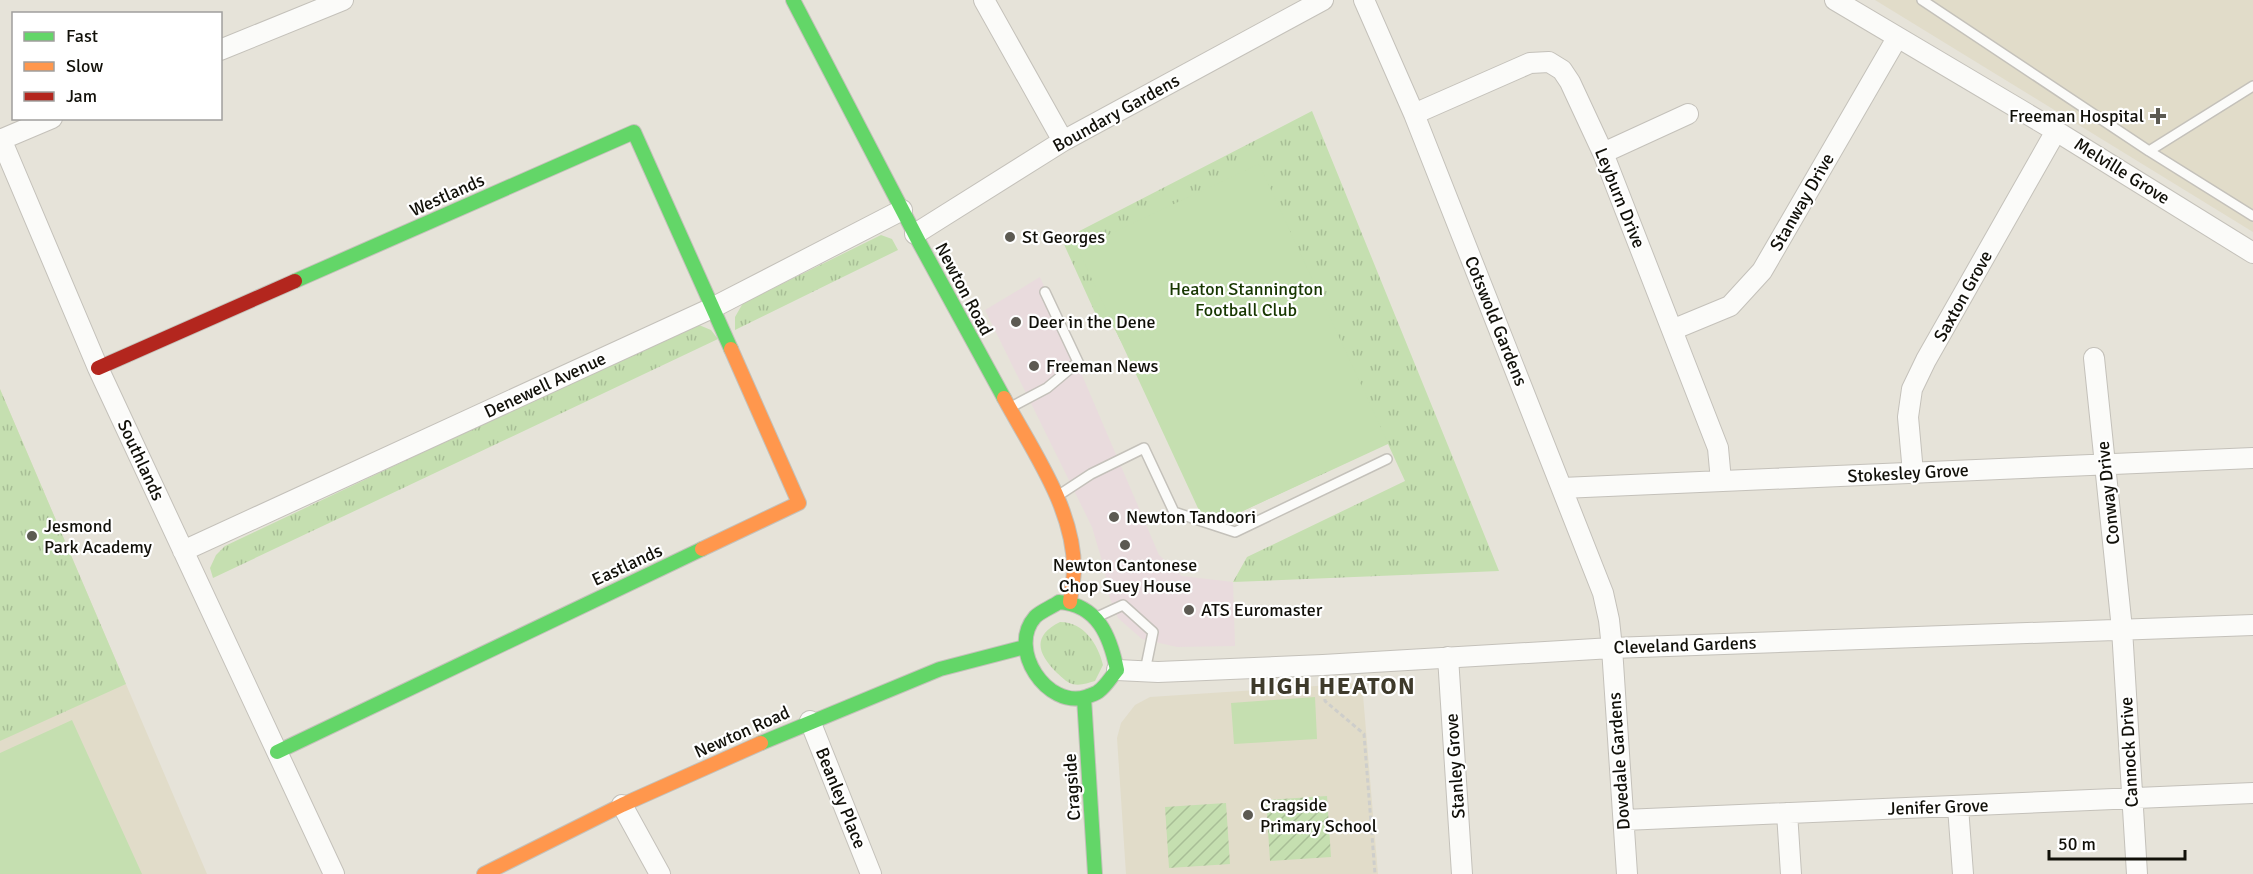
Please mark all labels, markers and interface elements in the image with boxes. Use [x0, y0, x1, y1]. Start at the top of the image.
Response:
legend [12, 12, 222, 120]
text: Fast [66, 25, 98, 47]
text: Slow [66, 55, 103, 77]
street label: Boundary Gardens [1049, 69, 1183, 157]
text: Jam [66, 85, 97, 107]
place label: Freeman Hospital [2009, 105, 2144, 127]
marker: Freeman Hospital [2149, 107, 2167, 125]
street label: Melville Grove [2070, 133, 2174, 209]
street label: Leyburn Drive [1590, 145, 1650, 251]
street label: Stanway Drive [1765, 149, 1839, 255]
street label: Westlands [406, 169, 488, 221]
place label: St Georges [1022, 226, 1105, 248]
marker: St Georges [1003, 230, 1017, 244]
street label: Newton Road [930, 239, 998, 339]
street label: Saxton Grove [1929, 247, 1997, 345]
street label: Cotswold Gardens [1460, 253, 1532, 389]
park label: Heaton Stannington Football Club [1169, 278, 1323, 321]
place label: Deer in the Dene [1028, 311, 1156, 333]
marker: Deer in the Dene [1009, 315, 1023, 329]
street label: Denewell Avenue [481, 347, 609, 423]
place label: Freeman News [1046, 355, 1159, 377]
marker: Freeman News [1027, 359, 1041, 373]
street label: Southlands [113, 416, 169, 504]
street label: Conway Drive [2092, 440, 2124, 546]
street label: Stokesley Grove [1847, 459, 1969, 487]
place label: Newton Tandoori [1126, 506, 1256, 528]
marker: Newton Tandoori [1107, 510, 1121, 524]
place label: Jesmond Park Academy [44, 515, 153, 558]
marker: Jesmond Park Academy [25, 529, 39, 543]
marker: Newton Cantonese Chop Suey House [1118, 538, 1132, 552]
street label: Eastlands [588, 539, 666, 591]
place label: Newton Cantonese Chop Suey House [1053, 554, 1197, 597]
place label: ATS Euromaster [1201, 599, 1323, 621]
marker: ATS Euromaster [1182, 603, 1196, 617]
street label: Cleveland Gardens [1613, 632, 1757, 658]
district label: HIGH HEATON [1250, 671, 1416, 701]
street label: Dovedale Gardens [1603, 691, 1635, 831]
street label: Cannock Drive [2115, 696, 2143, 808]
street label: Newton Road [691, 701, 793, 763]
street label: Stanley Grove [1440, 713, 1470, 819]
street label: Beanley Place [811, 744, 871, 852]
street label: Cragside [1059, 753, 1085, 821]
place label: Cragside Primary School [1260, 794, 1377, 837]
street label: Jenifer Grove [1887, 794, 1989, 820]
marker: Cragside Primary School [1241, 808, 1255, 822]
scale bar [2049, 823, 2186, 861]
text: 50 m [2058, 833, 2096, 855]

